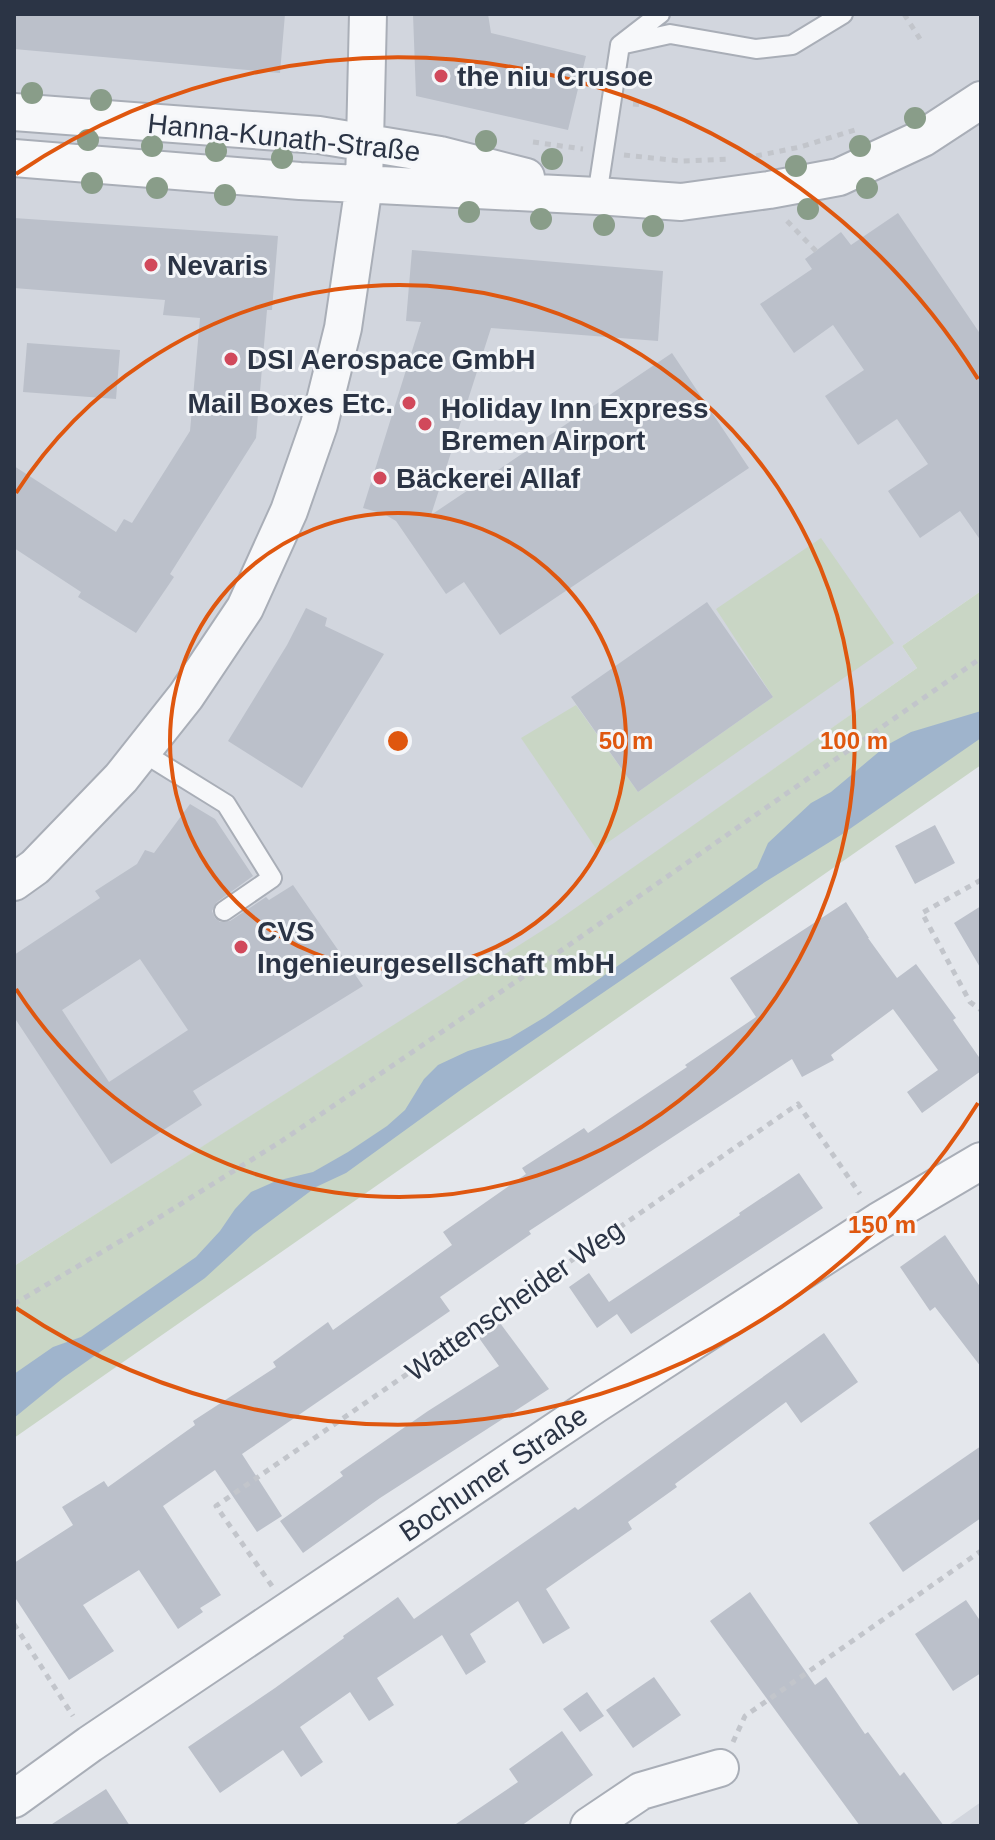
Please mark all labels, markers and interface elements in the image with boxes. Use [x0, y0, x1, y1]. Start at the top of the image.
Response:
place label: the niu Crusoe [457, 61, 653, 92]
marker: the niu Crusoe [432, 67, 450, 85]
street label: Hanna-Kunath-Straße [146, 108, 422, 167]
place label: Nevaris [167, 250, 268, 281]
marker: Nevaris [142, 256, 160, 274]
place label: DSI Aerospace GmbH [247, 344, 535, 375]
marker: DSI Aerospace GmbH [222, 350, 240, 368]
place label: Mail Boxes Etc. [188, 388, 393, 419]
place label: Holiday Inn Express Bremen Airport [441, 393, 709, 456]
marker: Mail Boxes Etc. [400, 394, 418, 412]
marker: Holiday Inn Express Bremen Airport [416, 415, 434, 433]
place label: Bäckerei Allaf [396, 463, 581, 494]
marker: Bäckerei Allaf [371, 469, 389, 487]
centre of rings [384, 727, 412, 755]
text: 50 m [599, 727, 653, 754]
text: 100 m [820, 727, 888, 754]
place label: CVS Ingenieurgesellschaft mbH [257, 916, 615, 979]
marker: CVS Ingenieurgesellschaft mbH [232, 938, 250, 956]
text: 150 m [848, 1211, 916, 1238]
street label: Wattenscheider Weg [400, 1214, 629, 1387]
street label: Bochumer Straße [394, 1399, 593, 1548]

